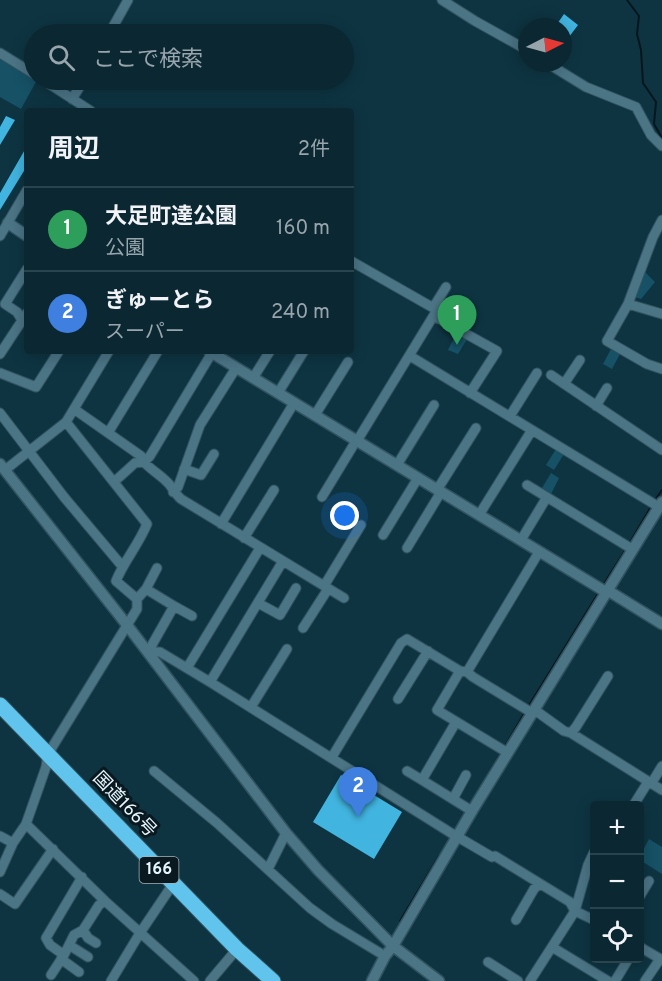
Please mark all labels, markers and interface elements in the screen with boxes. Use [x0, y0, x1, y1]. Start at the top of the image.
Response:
north arrow [518, 18, 572, 72]
search box [24, 24, 354, 90]
icon: search [45, 41, 78, 74]
text: ここで検索 [93, 47, 203, 74]
text: 周辺 [48, 134, 100, 167]
text: 2件 [298, 137, 330, 163]
text: 大足町達公園 [105, 204, 237, 231]
text: 1 [64, 216, 72, 242]
text: 160 m [276, 216, 330, 242]
text: 公園 [105, 236, 145, 262]
text: ぎゅーとら [105, 288, 214, 315]
pin: 1 [438, 296, 476, 345]
text: 2 [61, 300, 74, 326]
text: 240 m [271, 300, 330, 326]
text: スーパー [105, 320, 185, 346]
your location [330, 501, 359, 530]
street label: 国道166号 [87, 767, 161, 843]
pin: 2 [338, 768, 378, 817]
map controls [590, 801, 644, 963]
button: + [590, 801, 644, 855]
button: − [590, 855, 644, 909]
road number: 166 [140, 857, 178, 883]
button: locate [590, 909, 644, 963]

